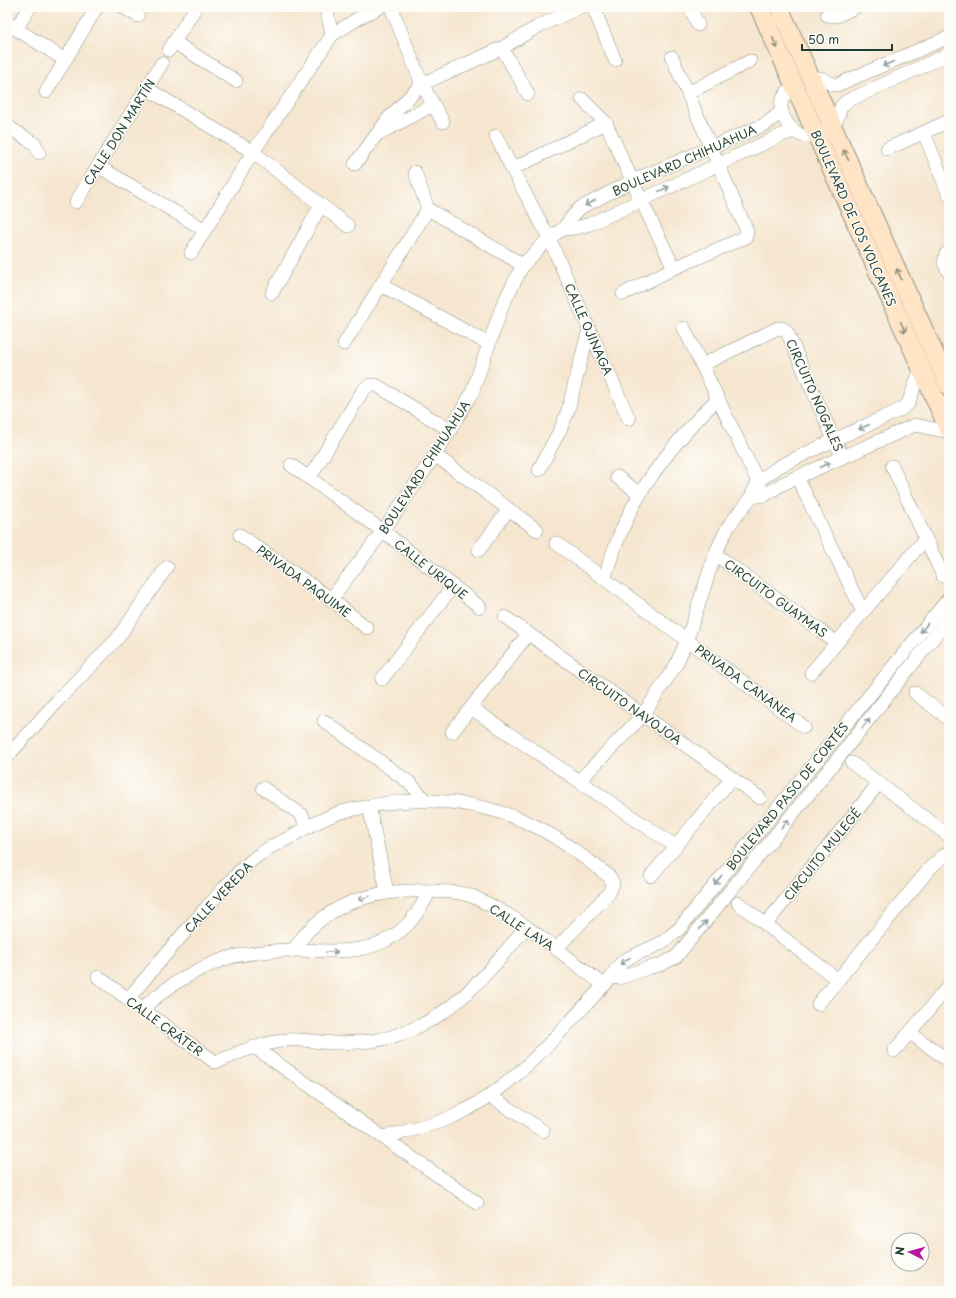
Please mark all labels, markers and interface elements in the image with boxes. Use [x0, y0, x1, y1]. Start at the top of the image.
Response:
scale bar [802, 26, 892, 52]
text: 50 m [808, 30, 839, 48]
one-way arrow [772, 36, 779, 48]
one-way arrow [882, 61, 894, 68]
street label: CALLE DON MARTÍN [79, 75, 159, 189]
street label: BOULEVARD CHIHUAHUA [609, 120, 759, 200]
street label: BOULEVARD DE LOS VOLCANES [807, 127, 901, 309]
one-way arrow [842, 149, 849, 161]
one-way arrow [658, 185, 670, 192]
one-way arrow [584, 200, 596, 207]
one-way arrow [895, 268, 902, 280]
street label: CALLE OJINAGA [561, 280, 617, 378]
one-way arrow [900, 321, 907, 333]
street label: CIRCUITO NOGALES [782, 336, 848, 454]
street label: BOULEVARD CHIHUAHUA [374, 397, 474, 537]
one-way arrow [859, 423, 871, 431]
one-way arrow [818, 461, 830, 468]
street label: CALLE URIQUE [391, 535, 471, 603]
street label: PRIVADA PAQUIME [253, 541, 355, 621]
street label: CIRCUITO GUAYMAS [721, 554, 831, 642]
one-way arrow [920, 622, 929, 633]
street label: PRIVADA CANANEA [692, 640, 801, 726]
street label: CIRCUITO NAVOJOA [574, 663, 686, 749]
one-way arrow [862, 717, 871, 728]
street label: BOULEVARD PASO DE CORTÉS [722, 718, 852, 874]
street label: CIRCUITO MULEGÉ [779, 804, 865, 904]
one-way arrow [781, 819, 789, 830]
street label: CALLE VEREDA [180, 857, 256, 937]
one-way arrow [714, 875, 722, 886]
one-way arrow [358, 895, 371, 902]
street label: CALLE LAVA [486, 899, 558, 955]
one-way arrow [699, 920, 708, 931]
one-way arrow [325, 948, 338, 955]
one-way arrow [619, 957, 630, 965]
street label: CALLE CRÁTER [123, 992, 207, 1060]
north arrow [890, 1232, 930, 1272]
text: N [891, 1245, 908, 1256]

